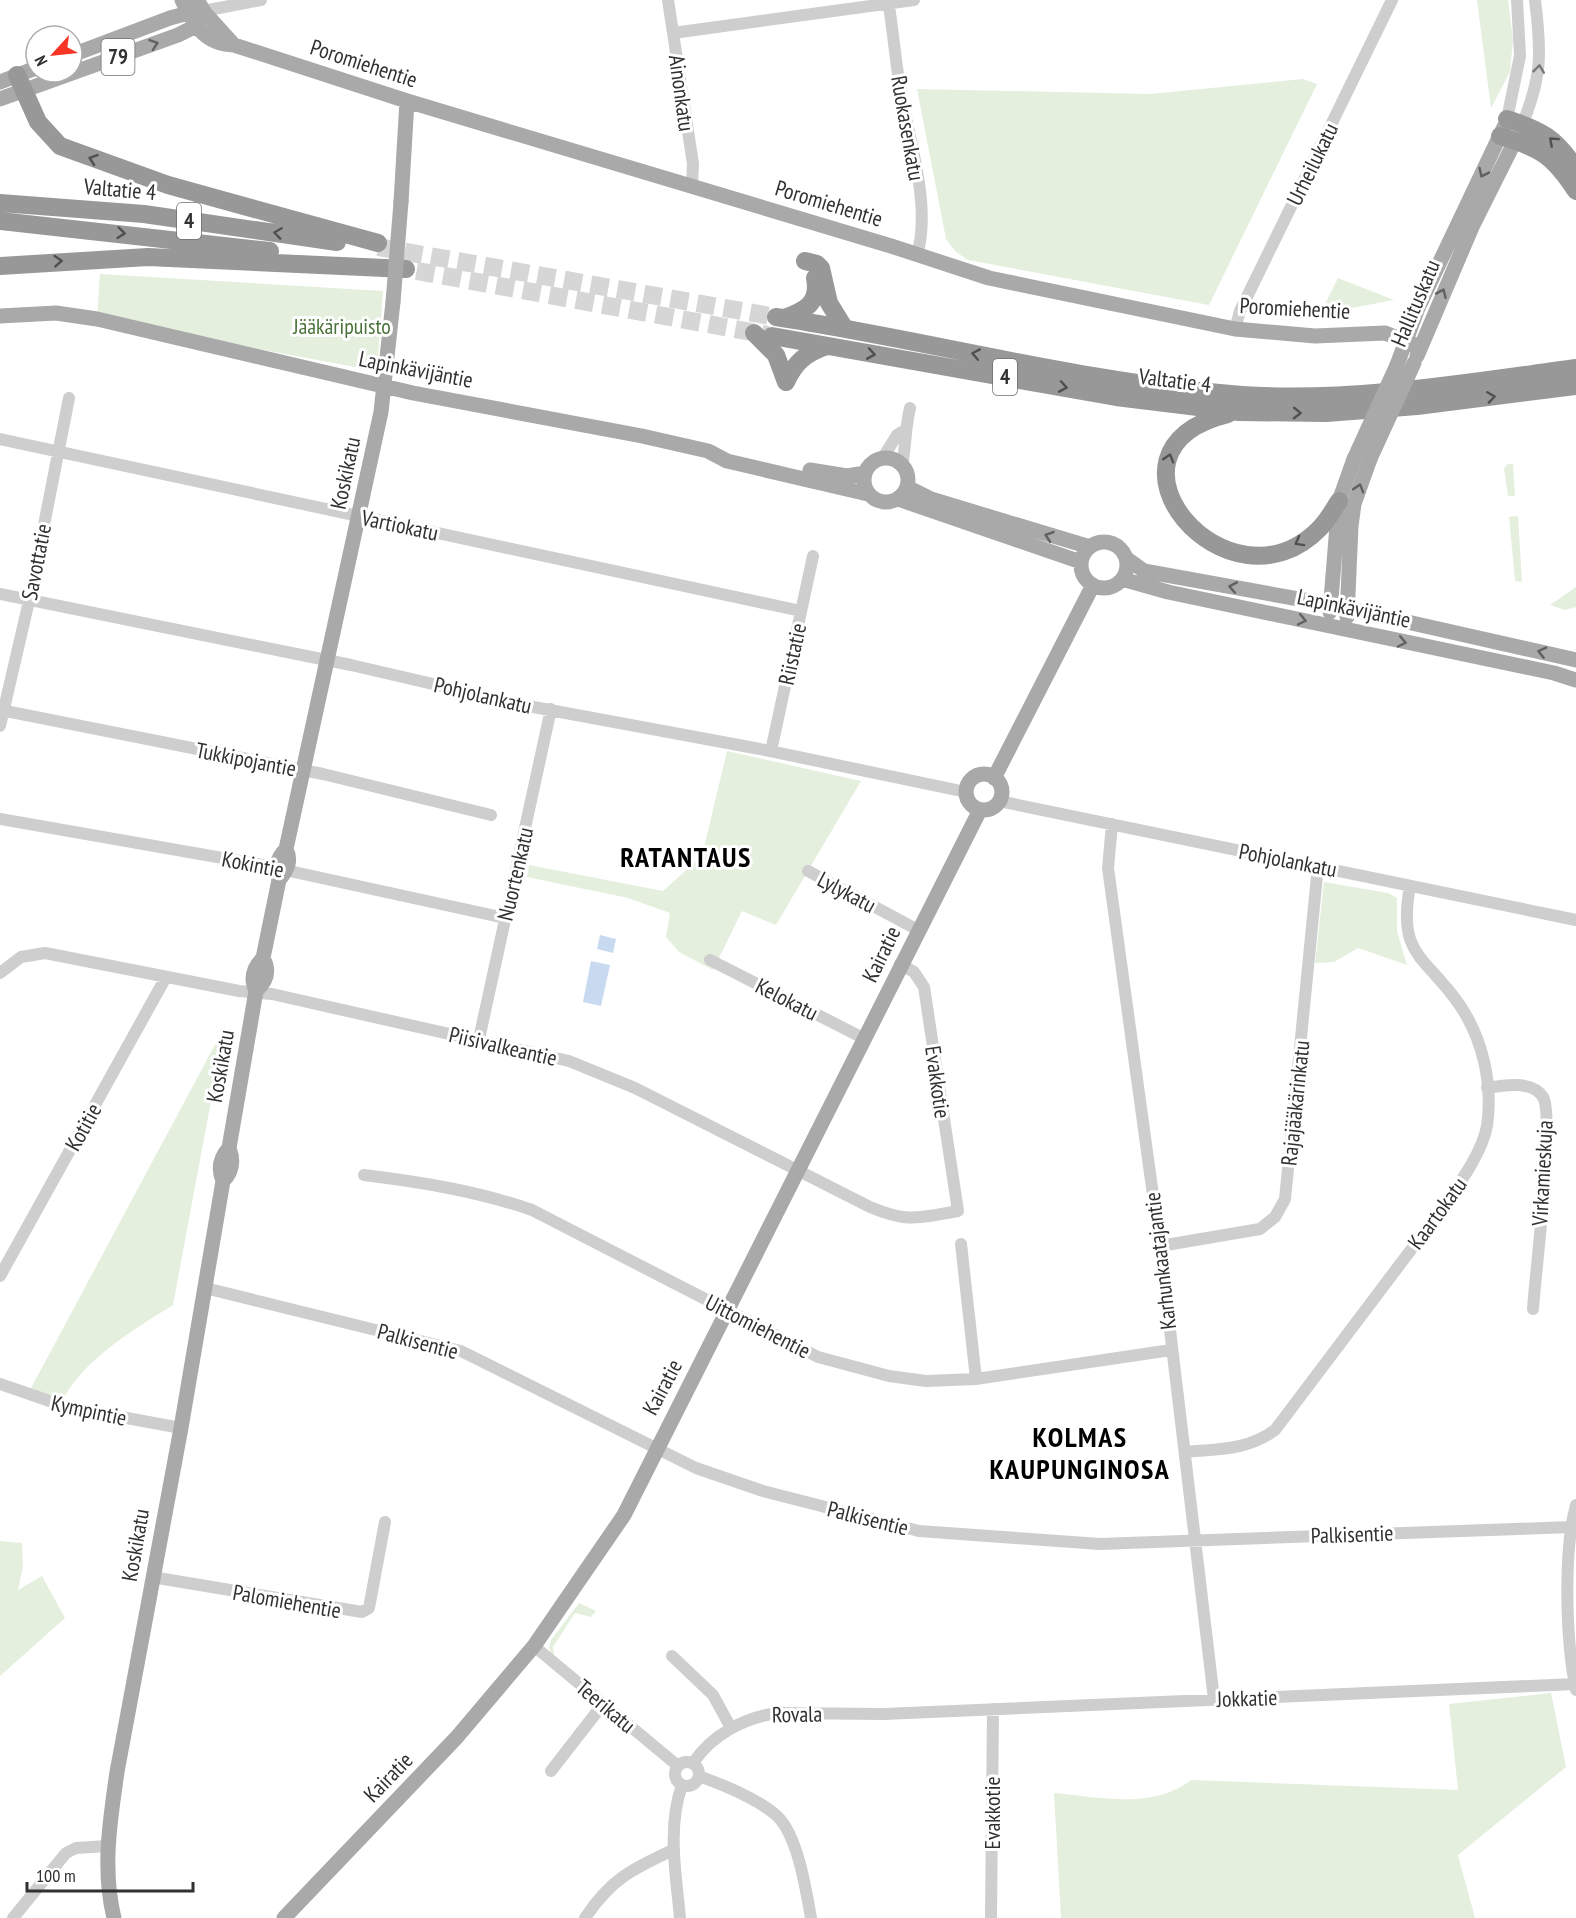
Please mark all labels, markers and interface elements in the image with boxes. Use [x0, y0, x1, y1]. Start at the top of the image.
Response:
north arrow [24, 24, 84, 84]
street label: Poromiehentie [307, 33, 421, 93]
road number: 79 [102, 39, 134, 75]
one-way arrow [148, 39, 158, 52]
text: N [30, 52, 52, 69]
street label: Ainonkatu [663, 53, 701, 133]
one-way arrow [1533, 64, 1545, 73]
street label: Ruokasenkatu [885, 73, 931, 183]
street label: Urheilukatu [1280, 118, 1344, 210]
one-way arrow [1550, 137, 1560, 148]
one-way arrow [88, 154, 99, 167]
one-way arrow [1478, 166, 1490, 177]
street label: Valtatie 4 [82, 172, 157, 206]
street label: Poromiehentie [772, 173, 886, 233]
road number: 4 [177, 203, 201, 239]
one-way arrow [116, 226, 125, 239]
one-way arrow [274, 228, 283, 240]
one-way arrow [54, 255, 63, 268]
street label: Hallituskatu [1384, 255, 1446, 351]
one-way arrow [1435, 289, 1447, 300]
street label: Poromiehentie [1239, 291, 1351, 325]
park label: Jääkäripuisto [292, 312, 391, 340]
street label: Lapinkävijäntie [357, 344, 475, 394]
one-way arrow [866, 347, 876, 360]
one-way arrow [972, 348, 982, 361]
road number: 4 [993, 359, 1017, 395]
street label: Valtatie 4 [1136, 362, 1213, 398]
one-way arrow [1058, 380, 1068, 393]
one-way arrow [1487, 392, 1496, 404]
one-way arrow [1293, 406, 1302, 419]
street label: Koskikatu [324, 434, 366, 512]
one-way arrow [1162, 453, 1175, 464]
one-way arrow [1352, 483, 1364, 494]
street label: Vartiokatu [358, 503, 441, 547]
street label: Savottatie [15, 521, 57, 603]
one-way arrow [1044, 530, 1055, 543]
one-way arrow [1295, 535, 1305, 546]
one-way arrow [1228, 581, 1238, 594]
street label: Lapinkävijäntie [1295, 582, 1413, 634]
one-way arrow [1297, 612, 1307, 625]
street label: Riistatie [772, 621, 812, 687]
one-way arrow [1397, 634, 1407, 647]
one-way arrow [1538, 646, 1548, 659]
street label: Pohjolankatu [432, 670, 534, 720]
street label: Tukkipojantie [193, 736, 299, 782]
street label: Nuortenkatu [491, 825, 539, 923]
street label: Pohjolankatu [1237, 837, 1339, 883]
district label: RATANTAUS [620, 838, 752, 875]
street label: Kokintie [220, 844, 286, 884]
street label: Lylykatu [813, 865, 881, 919]
street label: Kairatie [856, 921, 906, 987]
street label: Kelokatu [751, 971, 823, 1027]
street label: Piisivalkeantie [446, 1020, 560, 1072]
street label: Koskikatu [200, 1028, 240, 1104]
street label: Rajajääkärinkatu [1274, 1039, 1316, 1167]
street label: Evakkotie [919, 1044, 957, 1120]
street label: Kotitie [59, 1098, 107, 1156]
street label: Virkamieskuja [1525, 1120, 1559, 1227]
street label: Kaartokatu [1401, 1171, 1473, 1255]
street label: Karhunkaatajantie [1138, 1191, 1182, 1331]
street label: Uittomiehentie [701, 1288, 815, 1364]
street label: Palkisentie [374, 1317, 462, 1365]
street label: Kairatie [636, 1355, 688, 1419]
street label: Kympintie [49, 1388, 129, 1432]
district label: KOLMAS KAUPUNGINOSA [990, 1418, 1170, 1487]
street label: Palkisentie [825, 1494, 911, 1542]
street label: Koskikatu [115, 1507, 155, 1583]
street label: Palkisentie [1310, 1519, 1394, 1549]
street label: Palomiehentie [231, 1578, 343, 1624]
street label: Teerikatu [570, 1673, 642, 1739]
street label: Jokkatie [1215, 1683, 1278, 1713]
street label: Rovala [772, 1700, 822, 1728]
street label: Kairatie [358, 1746, 418, 1808]
street label: Evakkotie [978, 1776, 1006, 1850]
scale bar [27, 1855, 194, 1893]
text: 100 m [36, 1864, 76, 1887]

